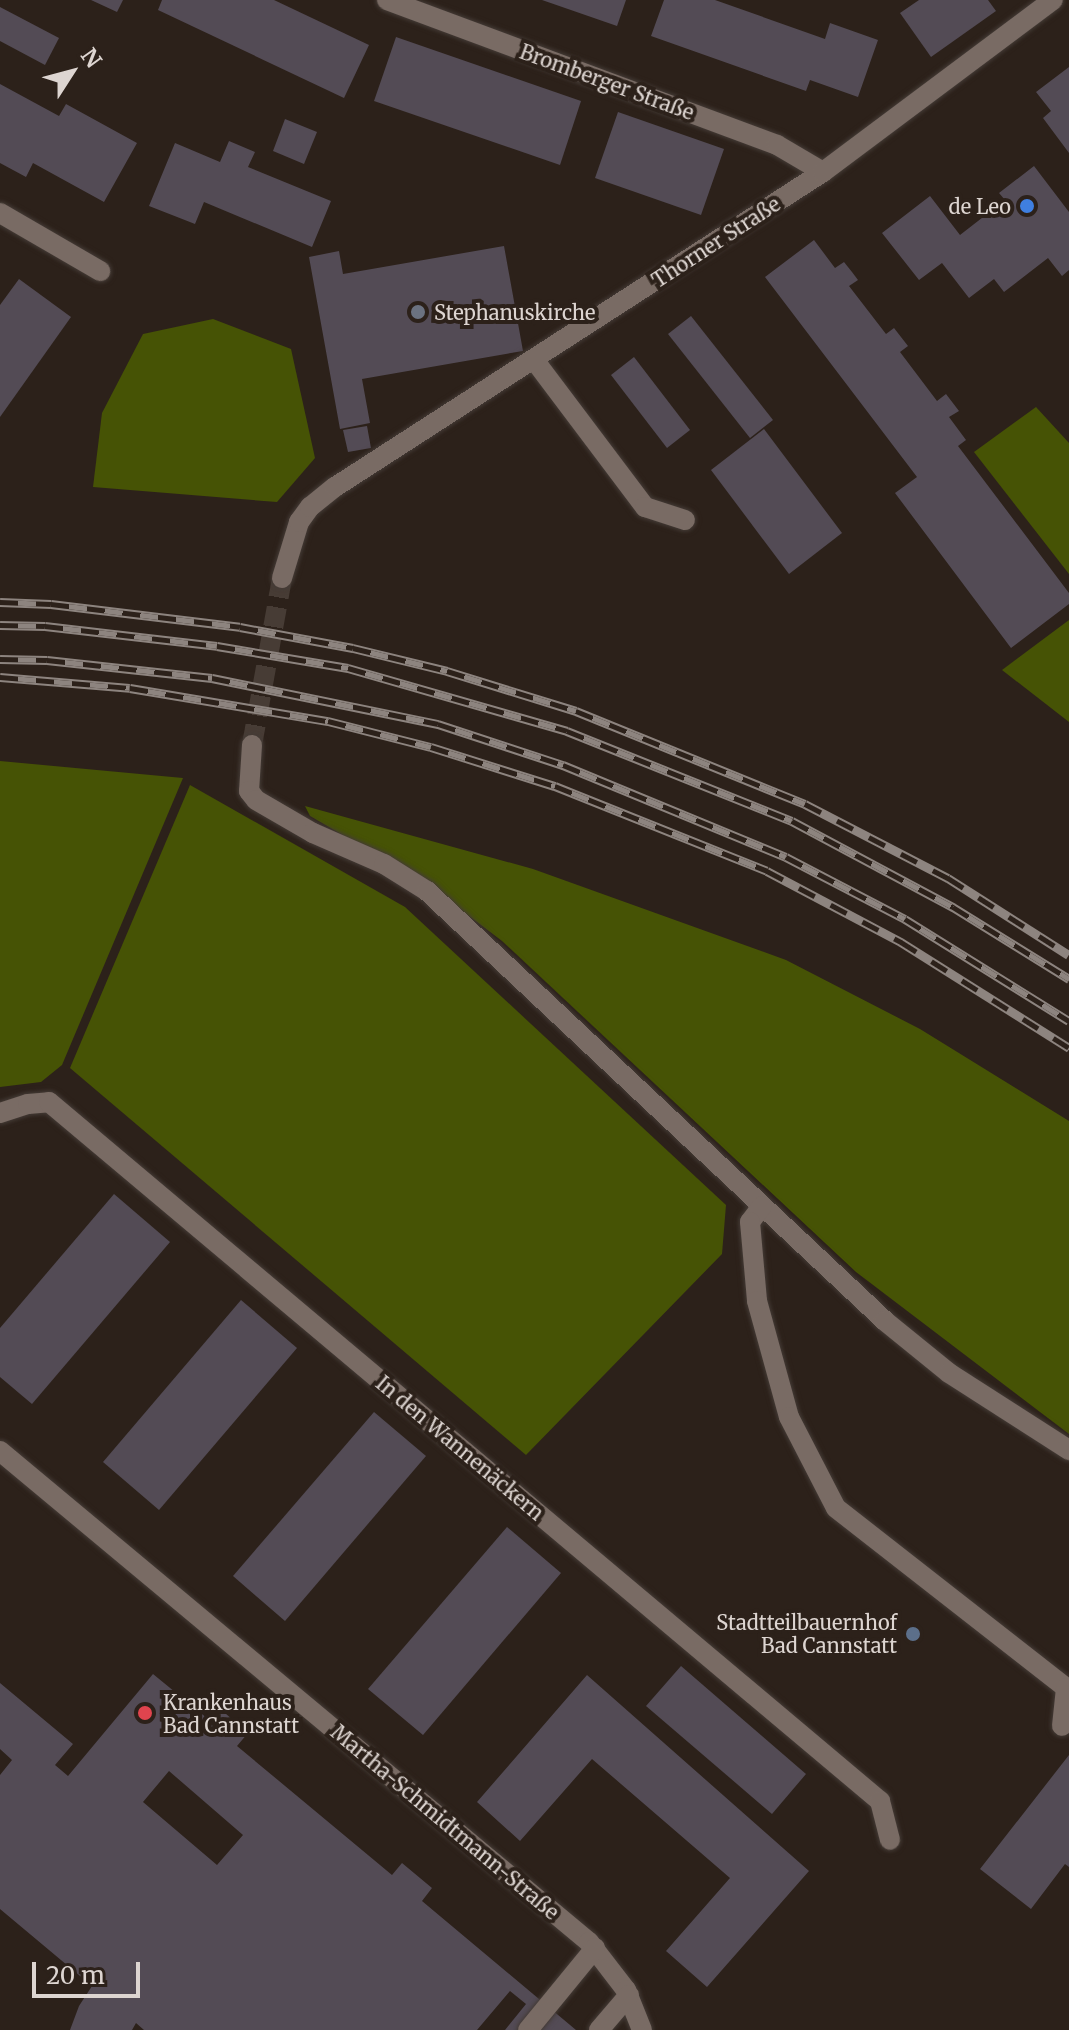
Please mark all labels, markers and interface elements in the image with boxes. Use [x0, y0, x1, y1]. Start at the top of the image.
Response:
north arrow [32, 32, 112, 112]
street label: Bromberger Straße [517, 39, 697, 125]
text: N [75, 43, 108, 73]
street label: Thorner Straße [647, 192, 785, 292]
place label: de Leo [949, 194, 1011, 218]
marker: de Leo [1018, 197, 1036, 215]
place label: Stephanuskirche [434, 300, 596, 324]
marker: Stephanuskirche [409, 303, 427, 321]
street label: In den Wannenäckern [371, 1371, 549, 1525]
place label: Stadtteilbauernhof Bad Cannstatt [716, 1610, 897, 1657]
marker: Stadtteilbauernhof Bad Cannstatt [904, 1625, 922, 1643]
place label: Krankenhaus Bad Cannstatt [163, 1690, 299, 1737]
marker: Krankenhaus Bad Cannstatt [134, 1702, 156, 1724]
street label: Martha-Schmidtmann-Straße [326, 1720, 564, 1924]
scale bar [36, 1946, 144, 1996]
text: 20 m [46, 1960, 105, 1991]

